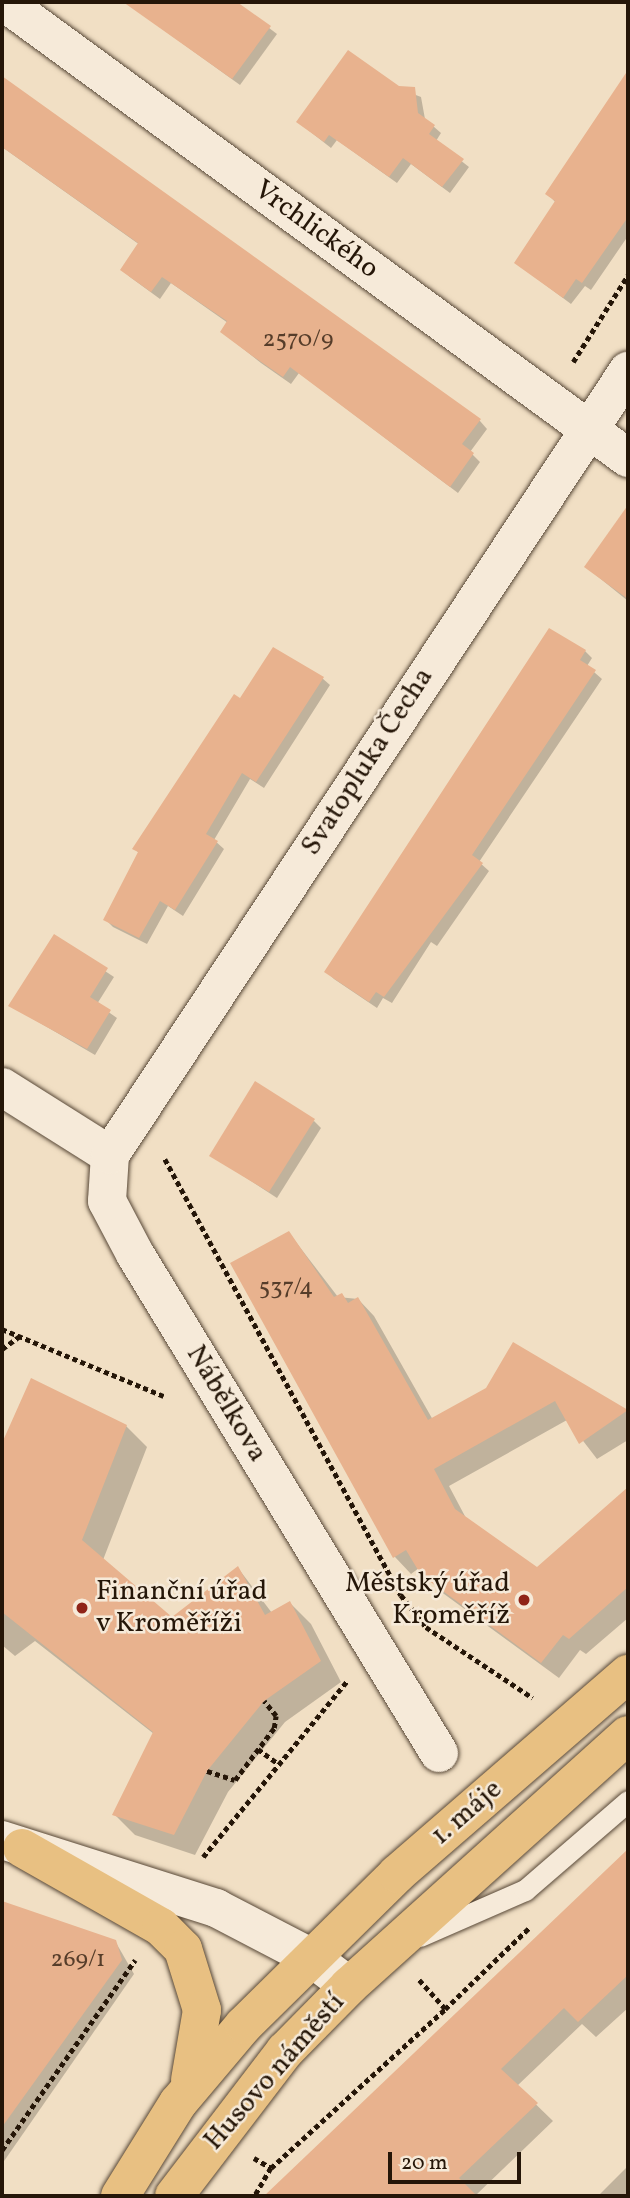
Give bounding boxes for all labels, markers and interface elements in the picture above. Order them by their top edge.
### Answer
street label: Vrchlického [247,174,385,286]
house number: 2570/9 [263,327,333,355]
street label: Svatopluka Čecha [295,662,441,862]
house number: 537/4 [259,1275,313,1303]
street label: Nábělkova [178,1340,274,1468]
place label: Městský úřad Kroměříž [344,1567,510,1633]
place label: Finanční úřad v Kroměříži [96,1575,267,1641]
marker: Městský úřad Kroměříž [516,1592,532,1608]
marker: Finanční úřad v Kroměříži [74,1600,90,1616]
street label: 1. máje [425,1773,509,1853]
house number: 269/1 [51,1947,105,1975]
street label: Husovo náměstí [198,1986,352,2158]
scale bar [392,2138,525,2182]
text: 20 m [401,2149,447,2178]

